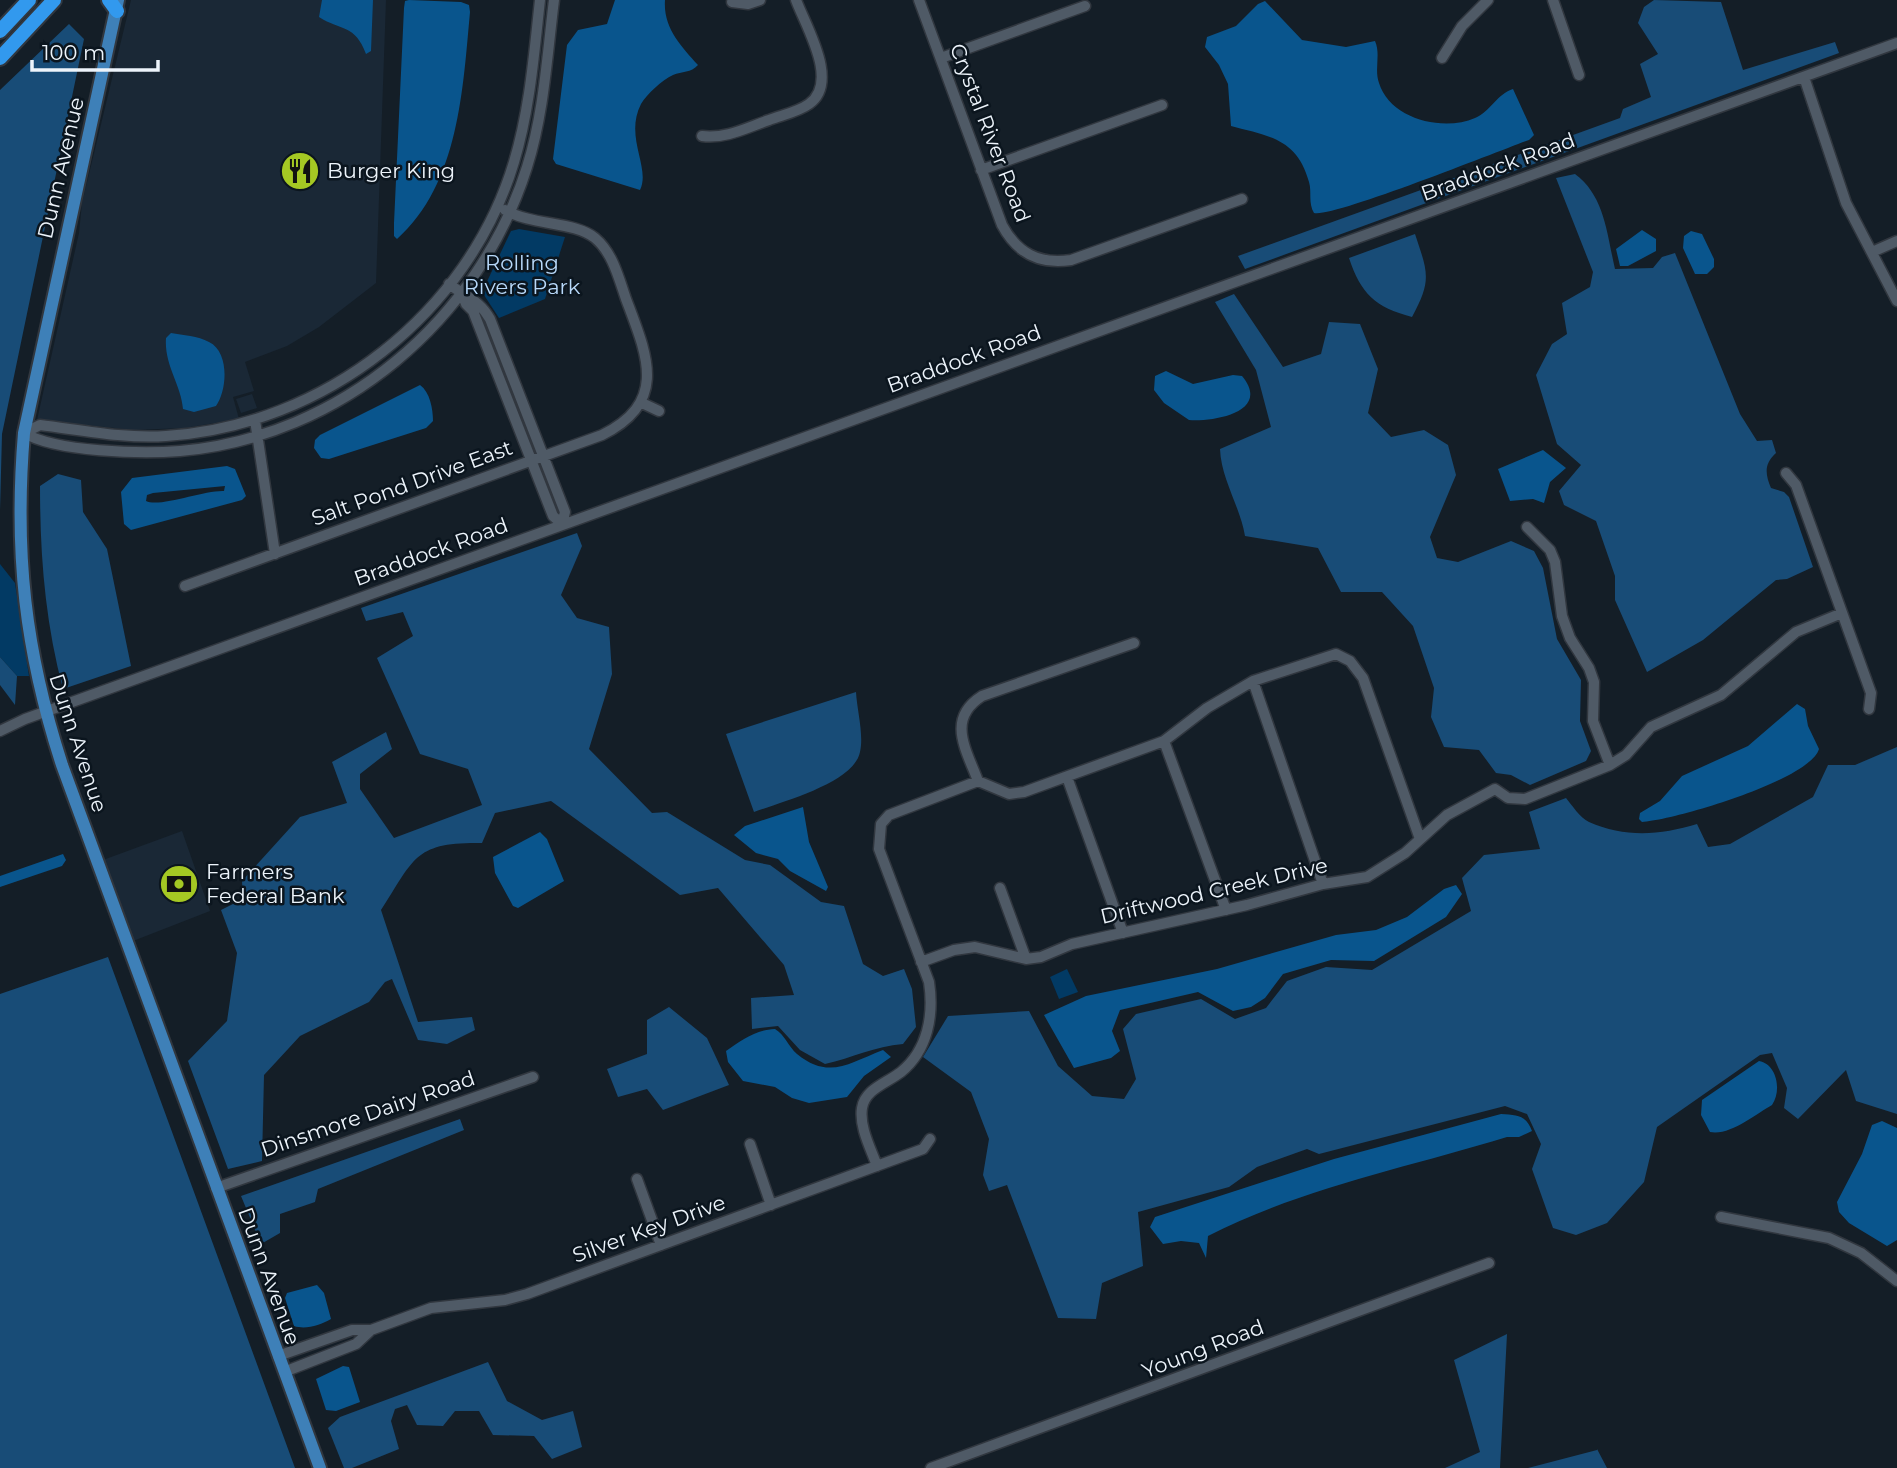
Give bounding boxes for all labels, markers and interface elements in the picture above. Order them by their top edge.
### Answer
scale bar [32,28,158,72]
text: 100 m [42,40,105,65]
street label: Crystal River Road [945,40,1036,226]
street label: Dunn Avenue [32,95,89,241]
street label: Braddock Road [1417,127,1578,206]
restaurant icon: Burger King [279,150,321,192]
place label: Burger King [327,158,455,183]
park label: Rolling Rivers Park [464,250,581,299]
street label: Braddock Road [883,319,1044,398]
street label: Salt Pond Drive East [308,434,516,531]
street label: Braddock Road [350,512,511,591]
street label: Dunn Avenue [44,670,113,815]
street label: Driftwood Creek Drive [1098,852,1330,929]
place label: Farmers Federal Bank [206,859,345,908]
bank icon: Farmers Federal Bank [158,863,200,905]
street label: Dinsmore Dairy Road [258,1065,478,1162]
street label: Silver Key Drive [569,1189,729,1268]
street label: Dunn Avenue [233,1204,306,1348]
street label: Young Road [1138,1314,1267,1383]

